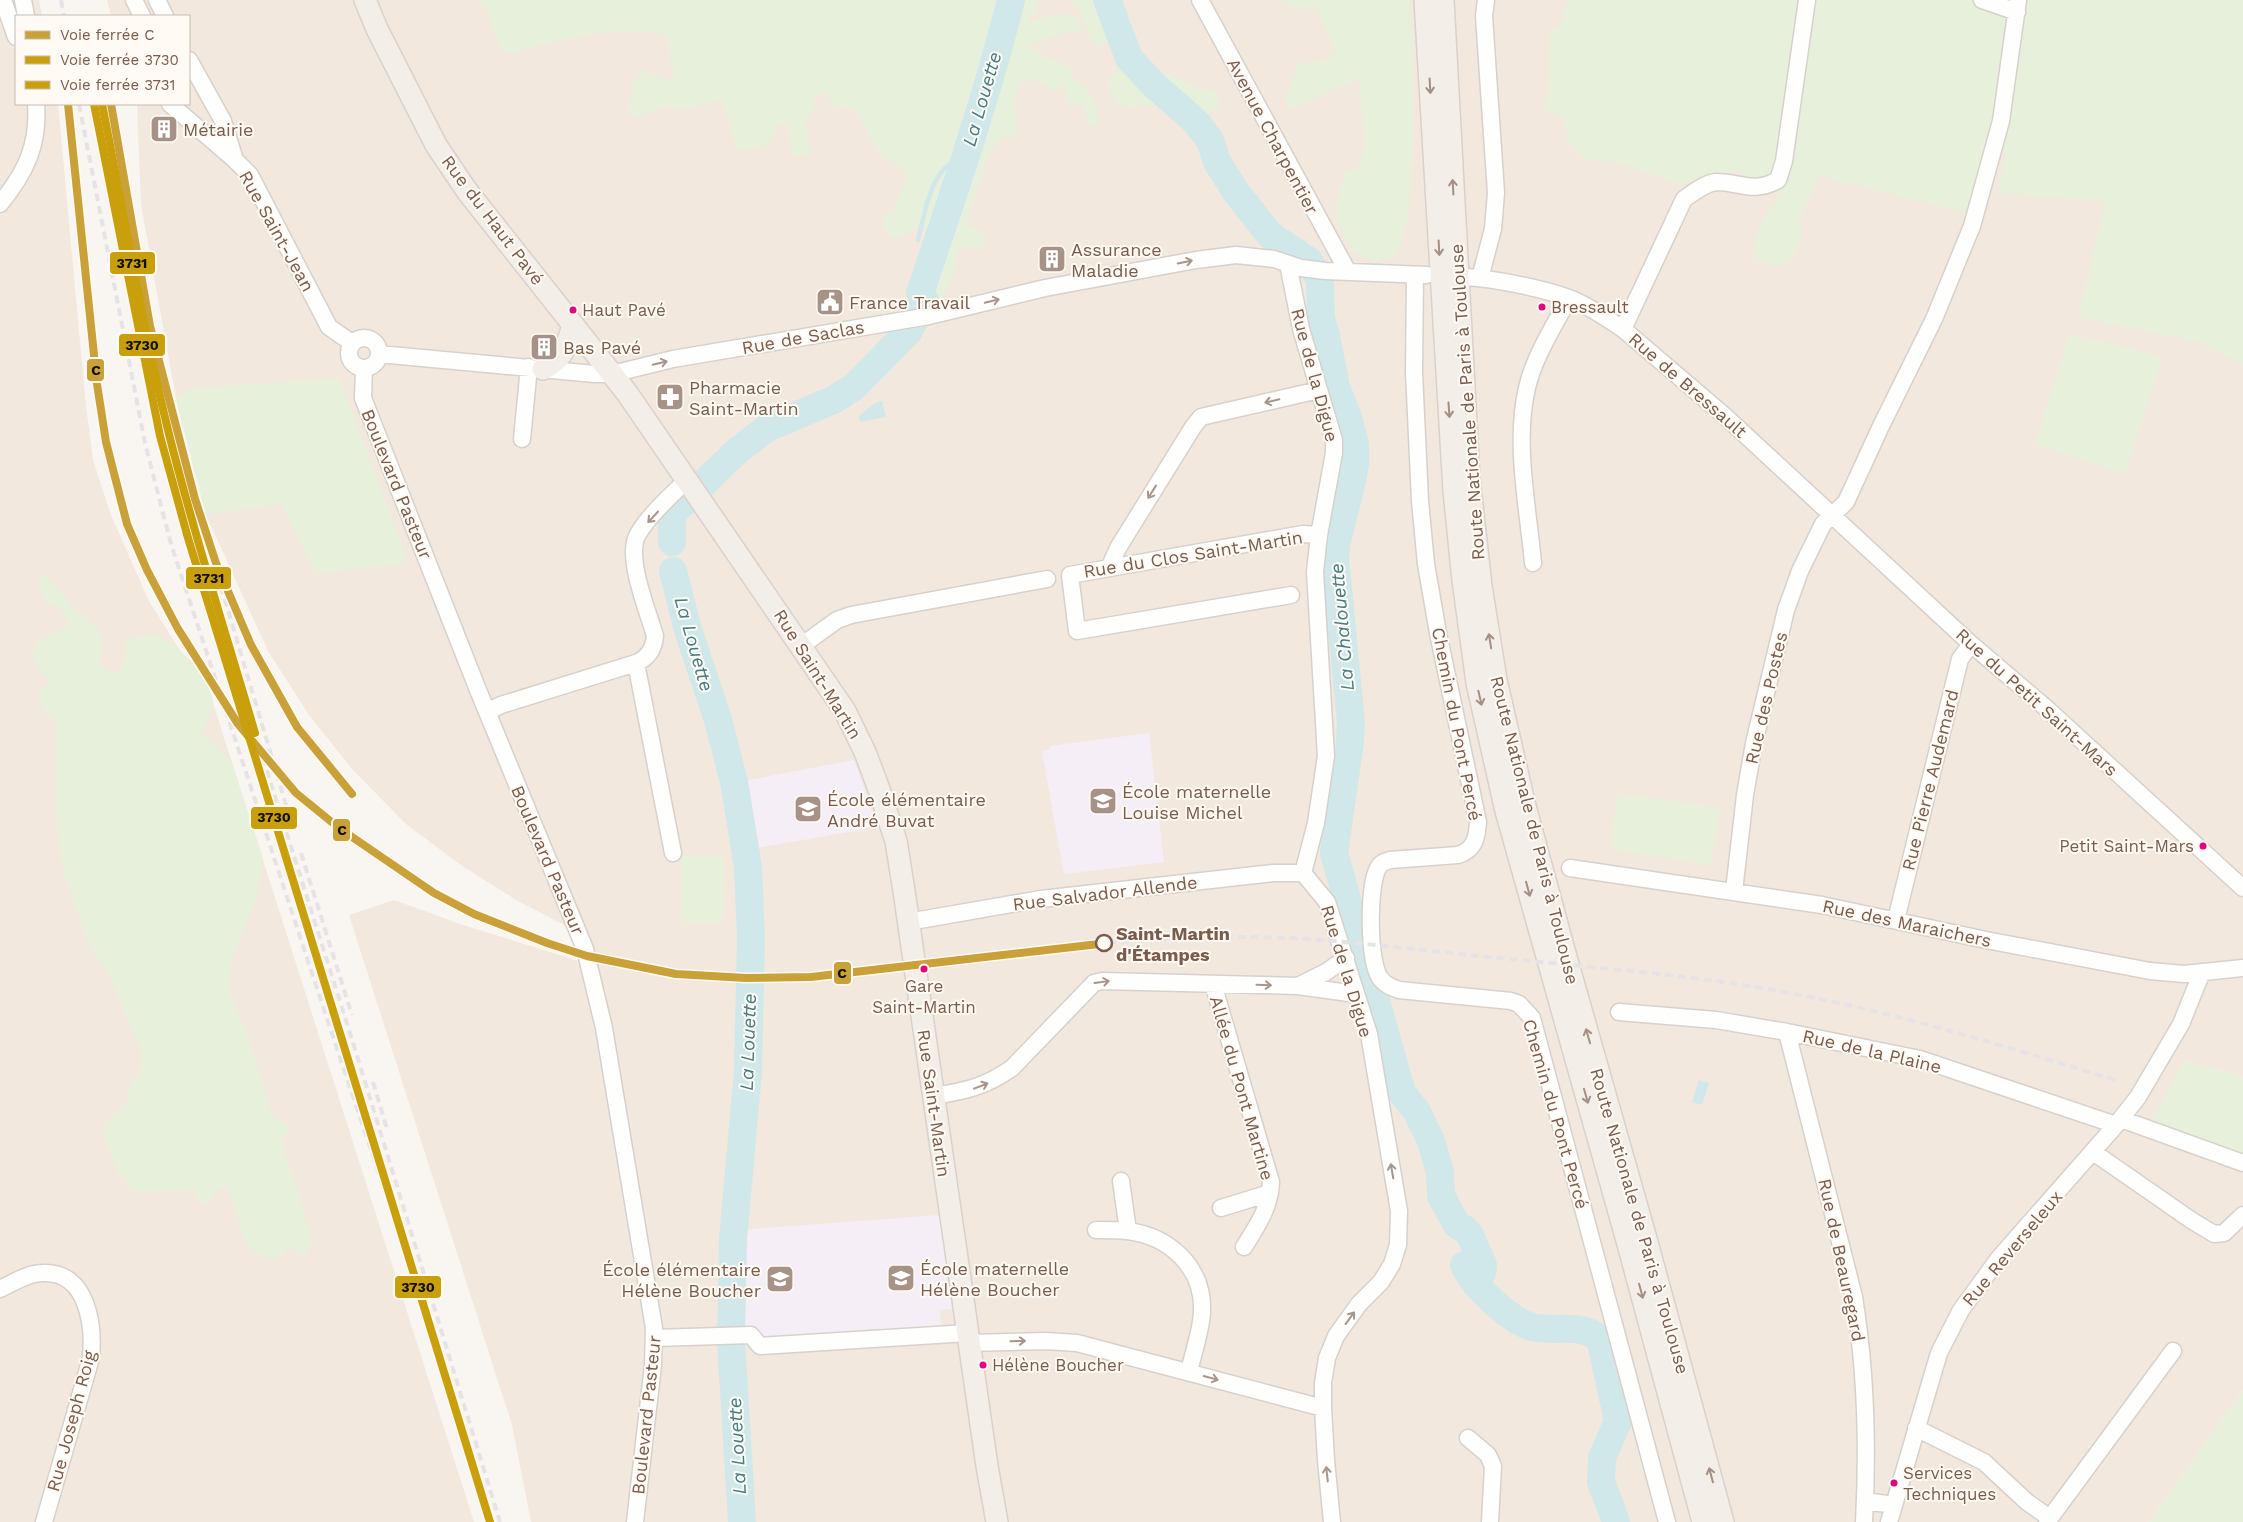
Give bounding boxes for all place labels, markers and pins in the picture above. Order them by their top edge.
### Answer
building icon: Métairie [149,114,179,144]
place label: Métairie [183,119,253,140]
place label: Assurance Maladie [1071,239,1162,281]
building icon: Assurance Maladie [1037,244,1067,274]
public building icon: France Travail [815,287,845,317]
place label: France Travail [849,292,970,313]
place label: Bressault [1551,297,1629,317]
place label: Haut Pavé [582,300,666,320]
marker: Bressault [1537,302,1547,312]
marker: Haut Pavé [568,305,578,315]
building icon: Bas Pavé [529,332,559,362]
place label: Bas Pavé [563,337,641,358]
place label: Pharmacie Saint-Martin [689,377,799,419]
pharmacy icon: Pharmacie Saint-Martin [655,382,685,412]
place label: École maternelle Louise Michel [1122,781,1271,823]
school or university icon: École maternelle Louise Michel [1088,786,1118,816]
place label: École élémentaire André Buvat [827,789,986,831]
school or university icon: École élémentaire André Buvat [793,794,823,824]
place label: Petit Saint-Mars [2059,836,2194,856]
marker: Petit Saint-Mars [2198,841,2208,851]
place label: Saint-Martin d'Étampes [1116,923,1230,965]
marker: Saint-Martin d'Étampes [1095,934,1113,952]
marker: Gare Saint-Martin [919,964,929,974]
place label: Gare Saint-Martin [872,976,976,1017]
place label: École maternelle Hélène Boucher [920,1258,1069,1300]
place label: École élémentaire Hélène Boucher [602,1259,761,1301]
school or university icon: École maternelle Hélène Boucher [886,1263,916,1293]
school or university icon: École élémentaire Hélène Boucher [765,1264,795,1294]
place label: Hélène Boucher [992,1355,1124,1375]
marker: Hélène Boucher [978,1360,988,1370]
place label: Services Techniques [1903,1463,1996,1504]
marker: Services Techniques [1889,1478,1899,1488]

